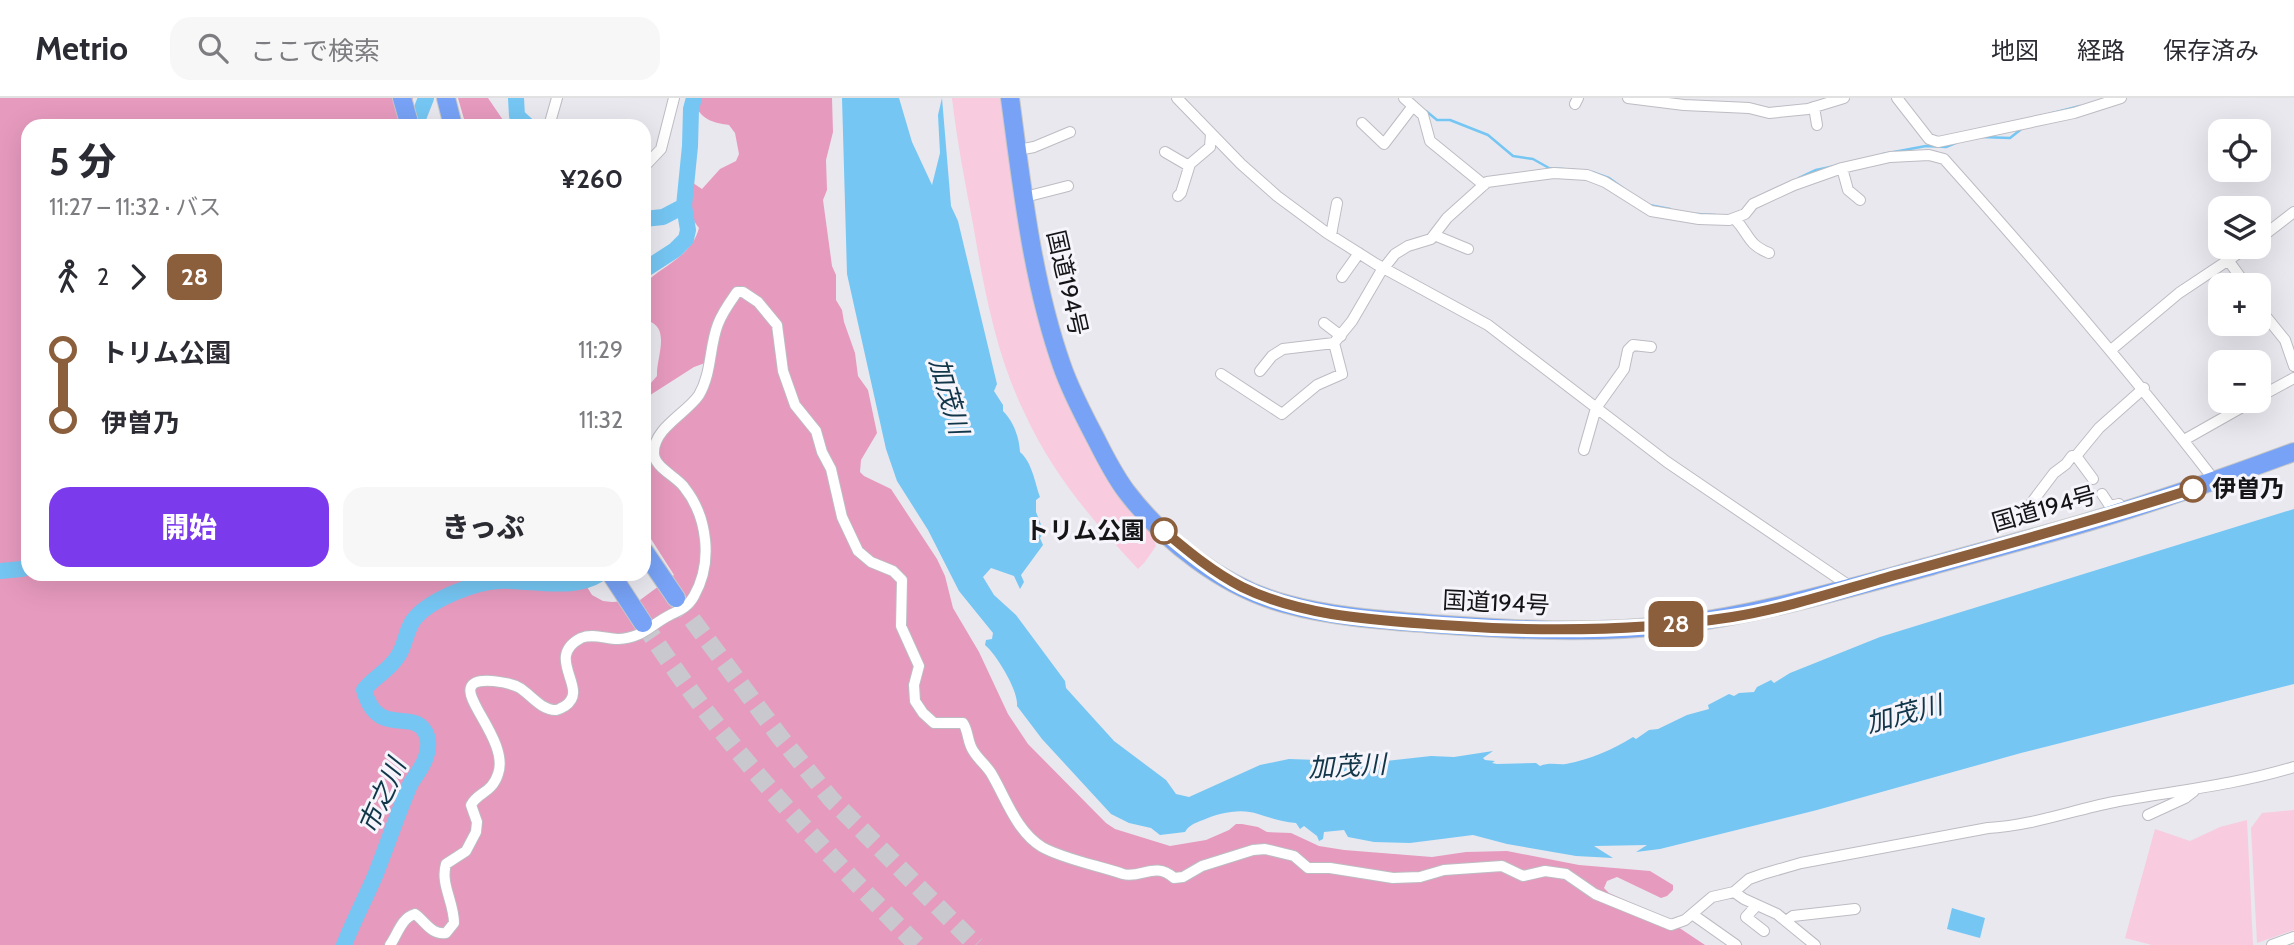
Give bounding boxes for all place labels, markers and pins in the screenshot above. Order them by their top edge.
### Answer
place label: 伊曽乃 [2212,474,2284,503]
marker: 伊曽乃 [2180,476,2206,502]
place label: トリム公園 [1025,516,1145,545]
marker: トリム公園 [1151,518,1177,544]

